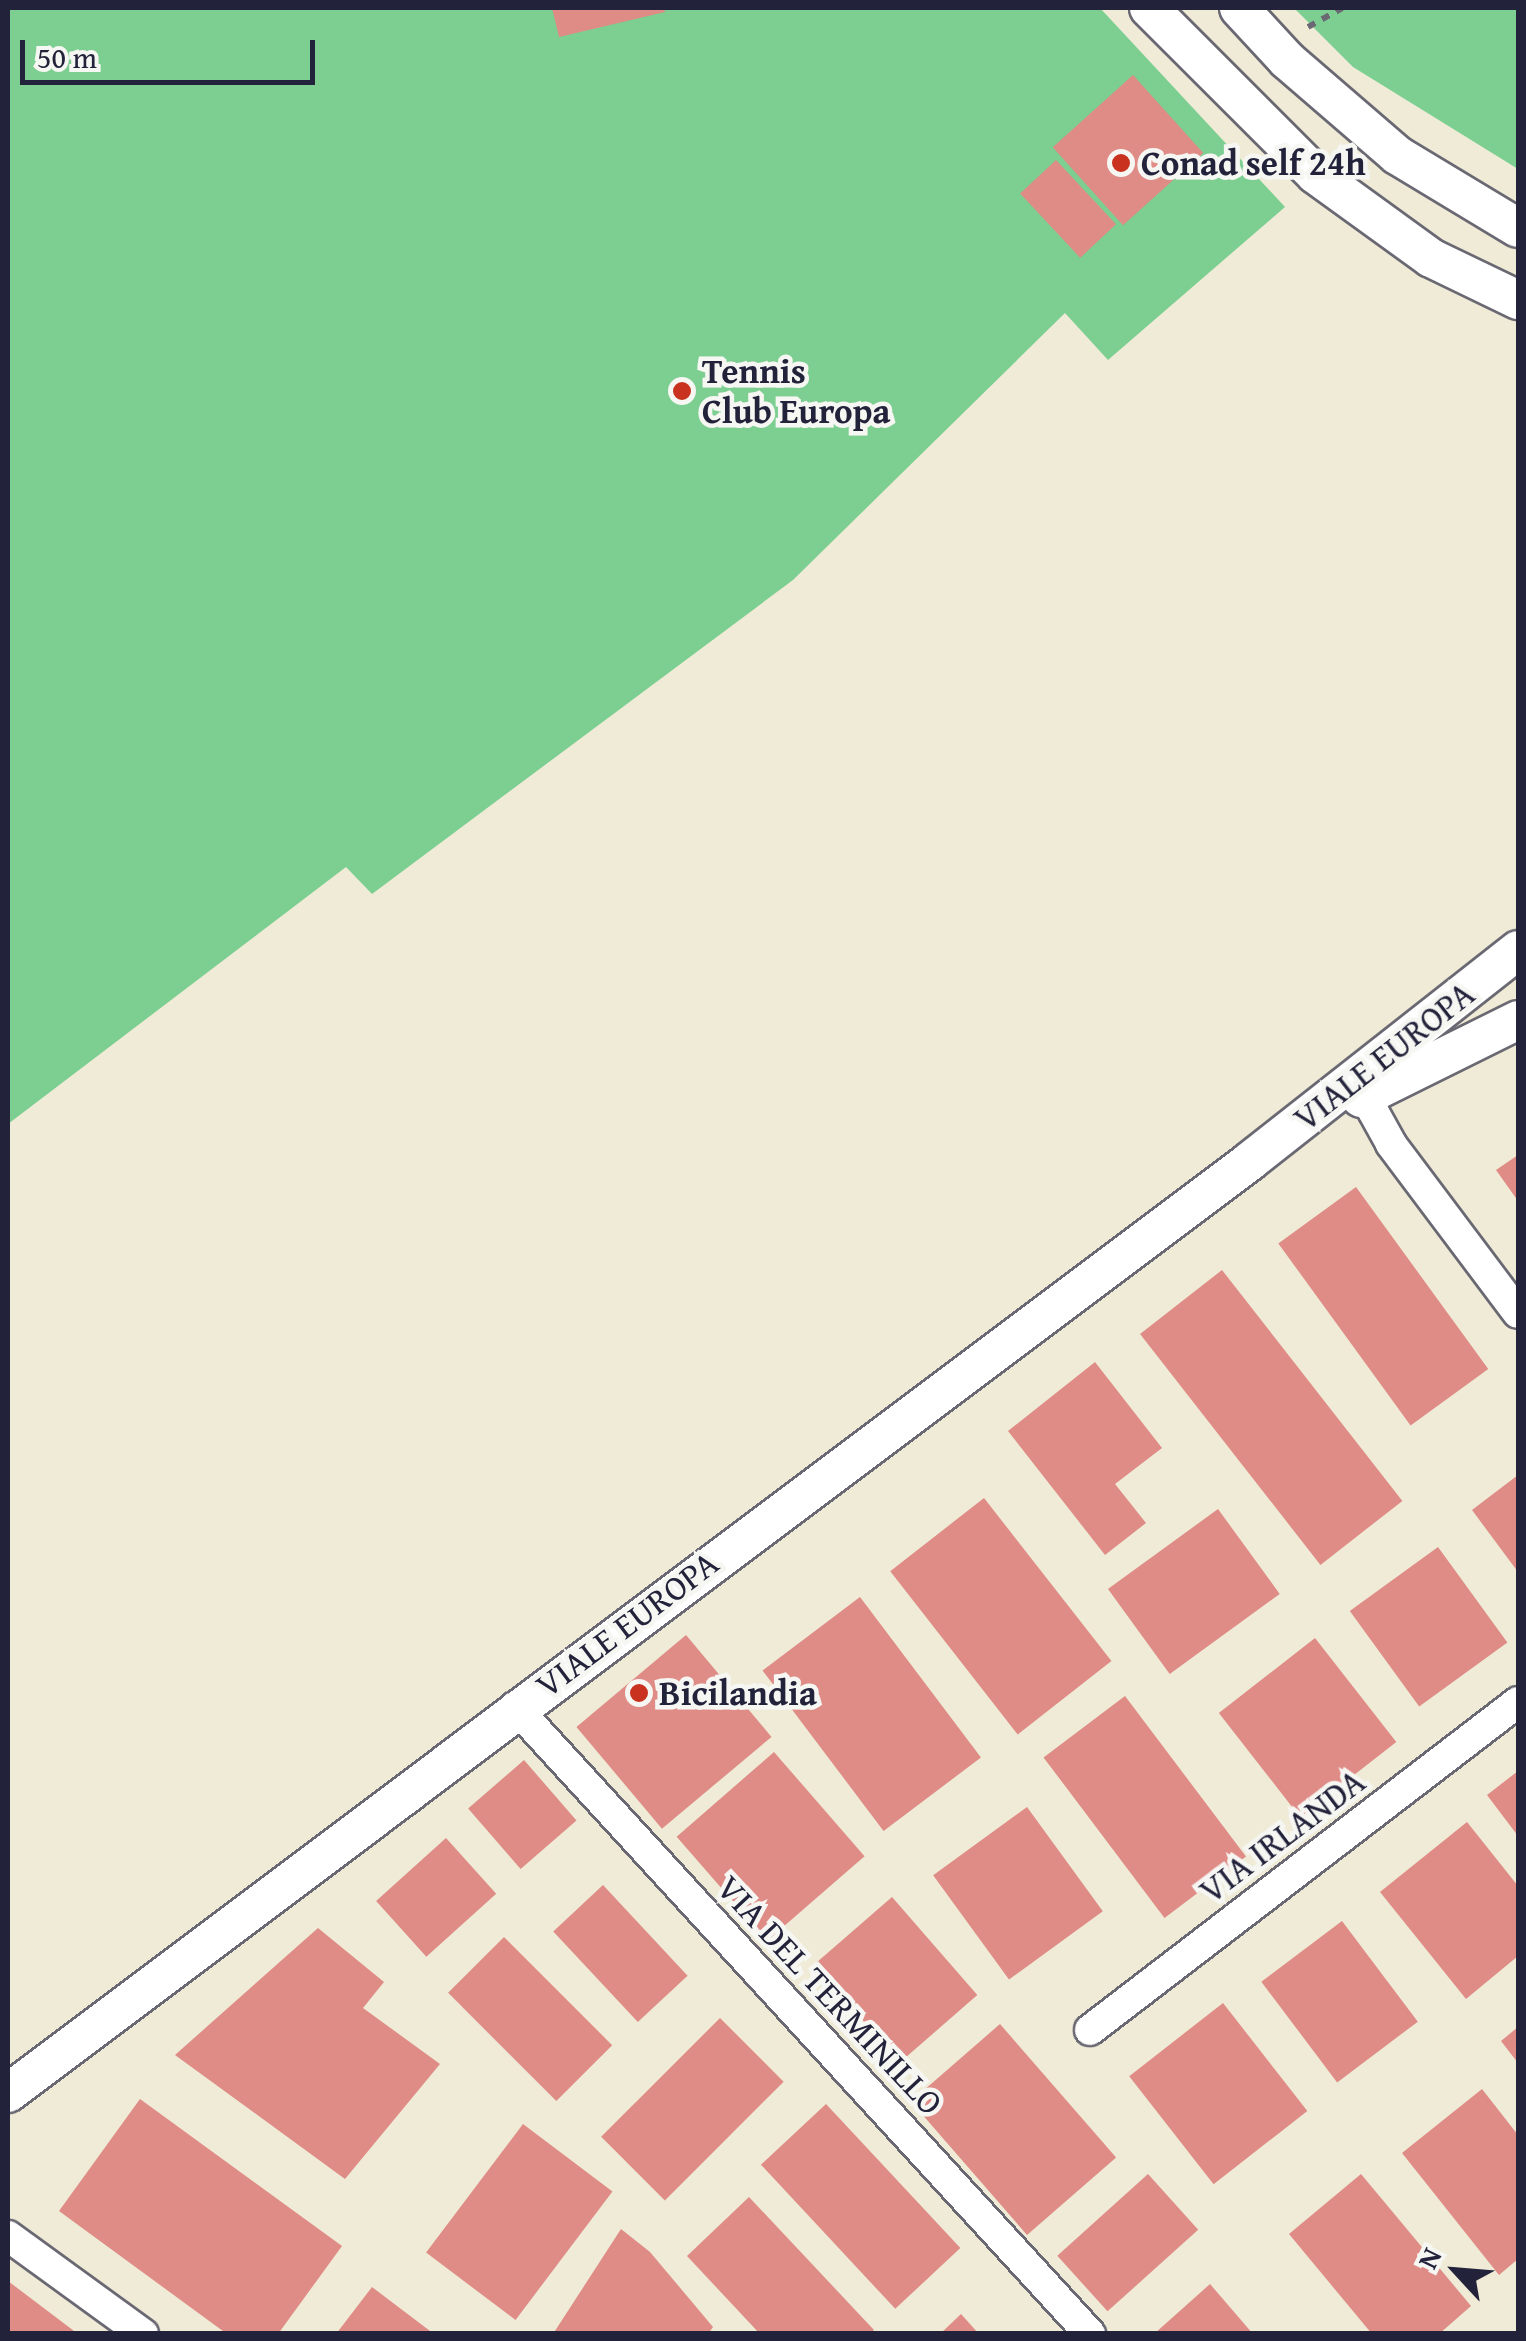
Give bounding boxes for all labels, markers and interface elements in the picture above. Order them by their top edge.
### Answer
scale bar [25,20,320,82]
text: 50 m [37,35,97,79]
place label: Conad self 24h [1141,142,1366,184]
marker: Conad self 24h [1110,152,1132,174]
place label: Tennis Club Europa [702,350,890,432]
marker: Tennis Club Europa [671,380,693,402]
street label: VIALE EUROPA [1285,972,1483,1140]
street label: VIALE EUROPA [528,1542,726,1706]
place label: Bicilandia [659,1672,817,1714]
marker: Bicilandia [628,1682,650,1704]
street label: VIA IRLANDA [1191,1760,1373,1912]
street label: VIA DEL TERMINILLO [708,1866,952,2124]
north arrow [1406,2221,1506,2321]
text: N [1406,2240,1451,2275]

